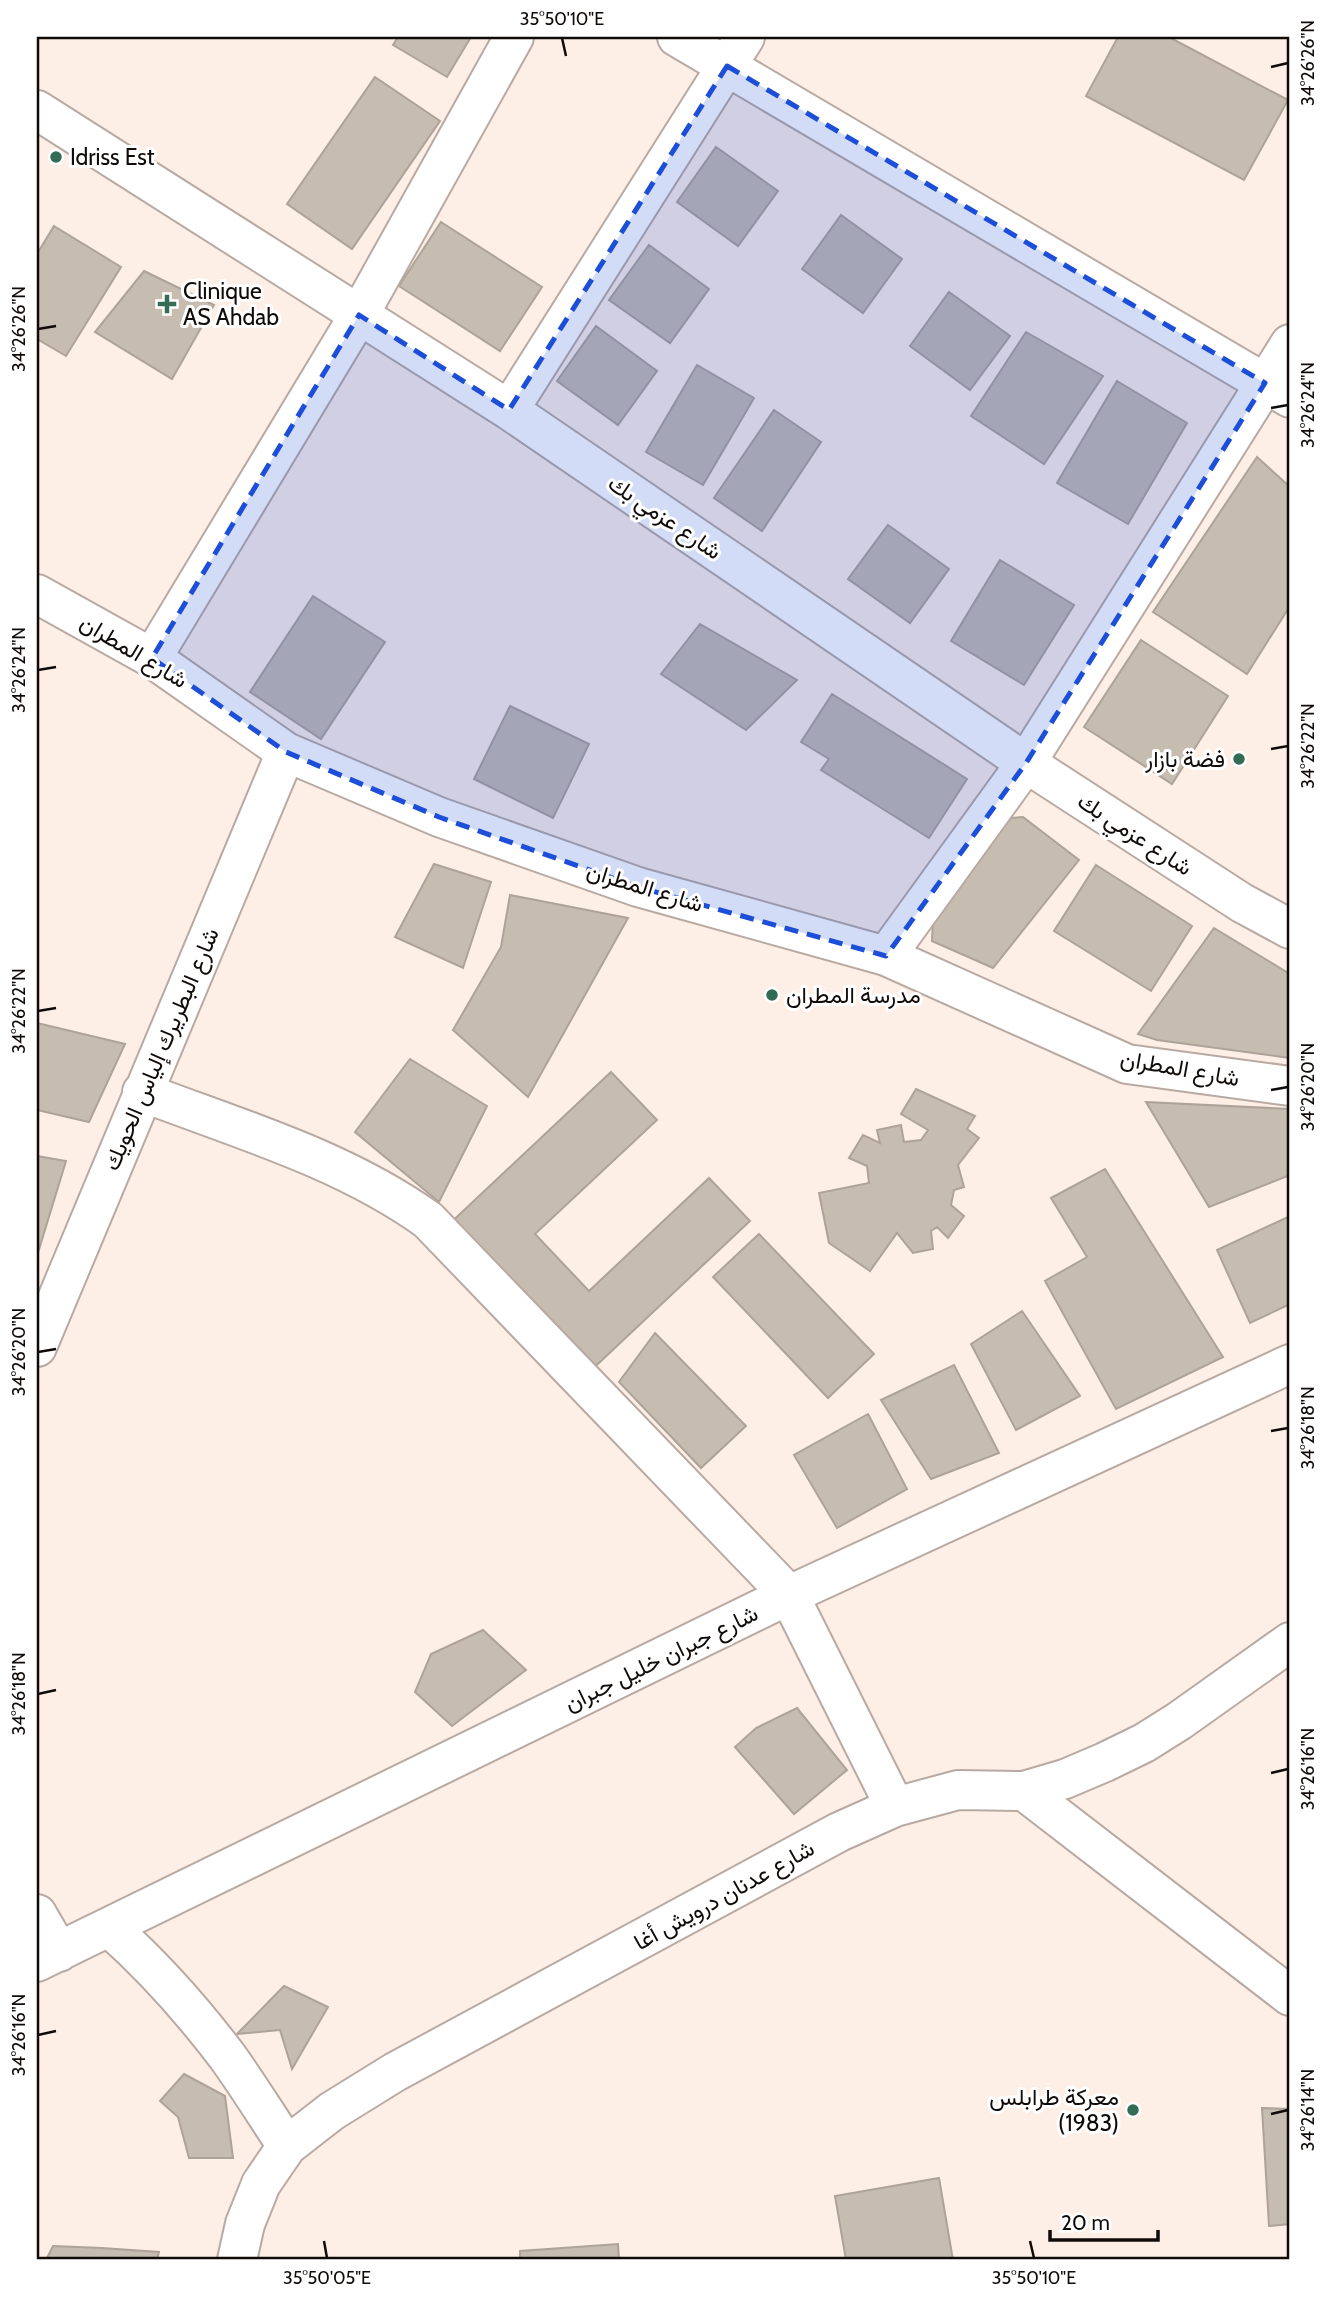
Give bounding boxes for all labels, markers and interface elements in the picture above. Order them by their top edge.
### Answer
text: 35°50'10"E [520,8,604,30]
text: 34°26'26"N [1297,20,1319,106]
place label: Idriss Est [70,143,155,171]
marker: Idriss Est [48,149,64,165]
place label: Clinique AS Ahdab [183,277,279,331]
text: 34°26'26"N [8,286,30,372]
marker: Clinique AS Ahdab [157,294,177,314]
text: 34°26'24"N [1297,362,1319,448]
street label: شارع عزمي بك [600,469,727,569]
street label: شارع المطران [74,608,193,696]
text: 34°26'24"N [8,627,30,713]
text: 34°26'22"N [1297,703,1319,789]
place label: فضة بازار [1144,745,1225,774]
marker: فضة بازار [1231,751,1247,767]
street label: شارع عزمي بك [1070,787,1198,886]
street label: شارع المطران [583,856,707,920]
street label: شارع البطريرك إلياس الحويك [97,923,227,1175]
text: 34°26'22"N [8,968,30,1054]
place label: مدرسة المطران [786,981,921,1010]
marker: مدرسة المطران [764,987,780,1003]
text: 34°26'20"N [1297,1043,1319,1131]
street label: شارع المطران [1118,1044,1242,1094]
text: 34°26'20"N [8,1308,30,1396]
text: 34°26'18"N [1297,1386,1319,1470]
street label: شارع جبران خليل جبران [559,1599,763,1719]
text: 34°26'18"N [8,1652,30,1736]
text: 34°26'16"N [1297,1728,1319,1810]
street label: شارع عدنان درويش أغا [629,1834,820,1958]
text: 34°26'16"N [8,1994,30,2076]
text: 34°26'14"N [1297,2069,1319,2151]
place label: معركة طرابلس (1983) [989,2083,1119,2137]
marker: معركة طرابلس (1983) [1125,2102,1141,2118]
scale bar [1050,2199,1159,2243]
text: 20 m [1061,2210,1110,2235]
text: 35°50'05"E [283,2267,371,2289]
text: 35°50'10"E [992,2267,1076,2289]

